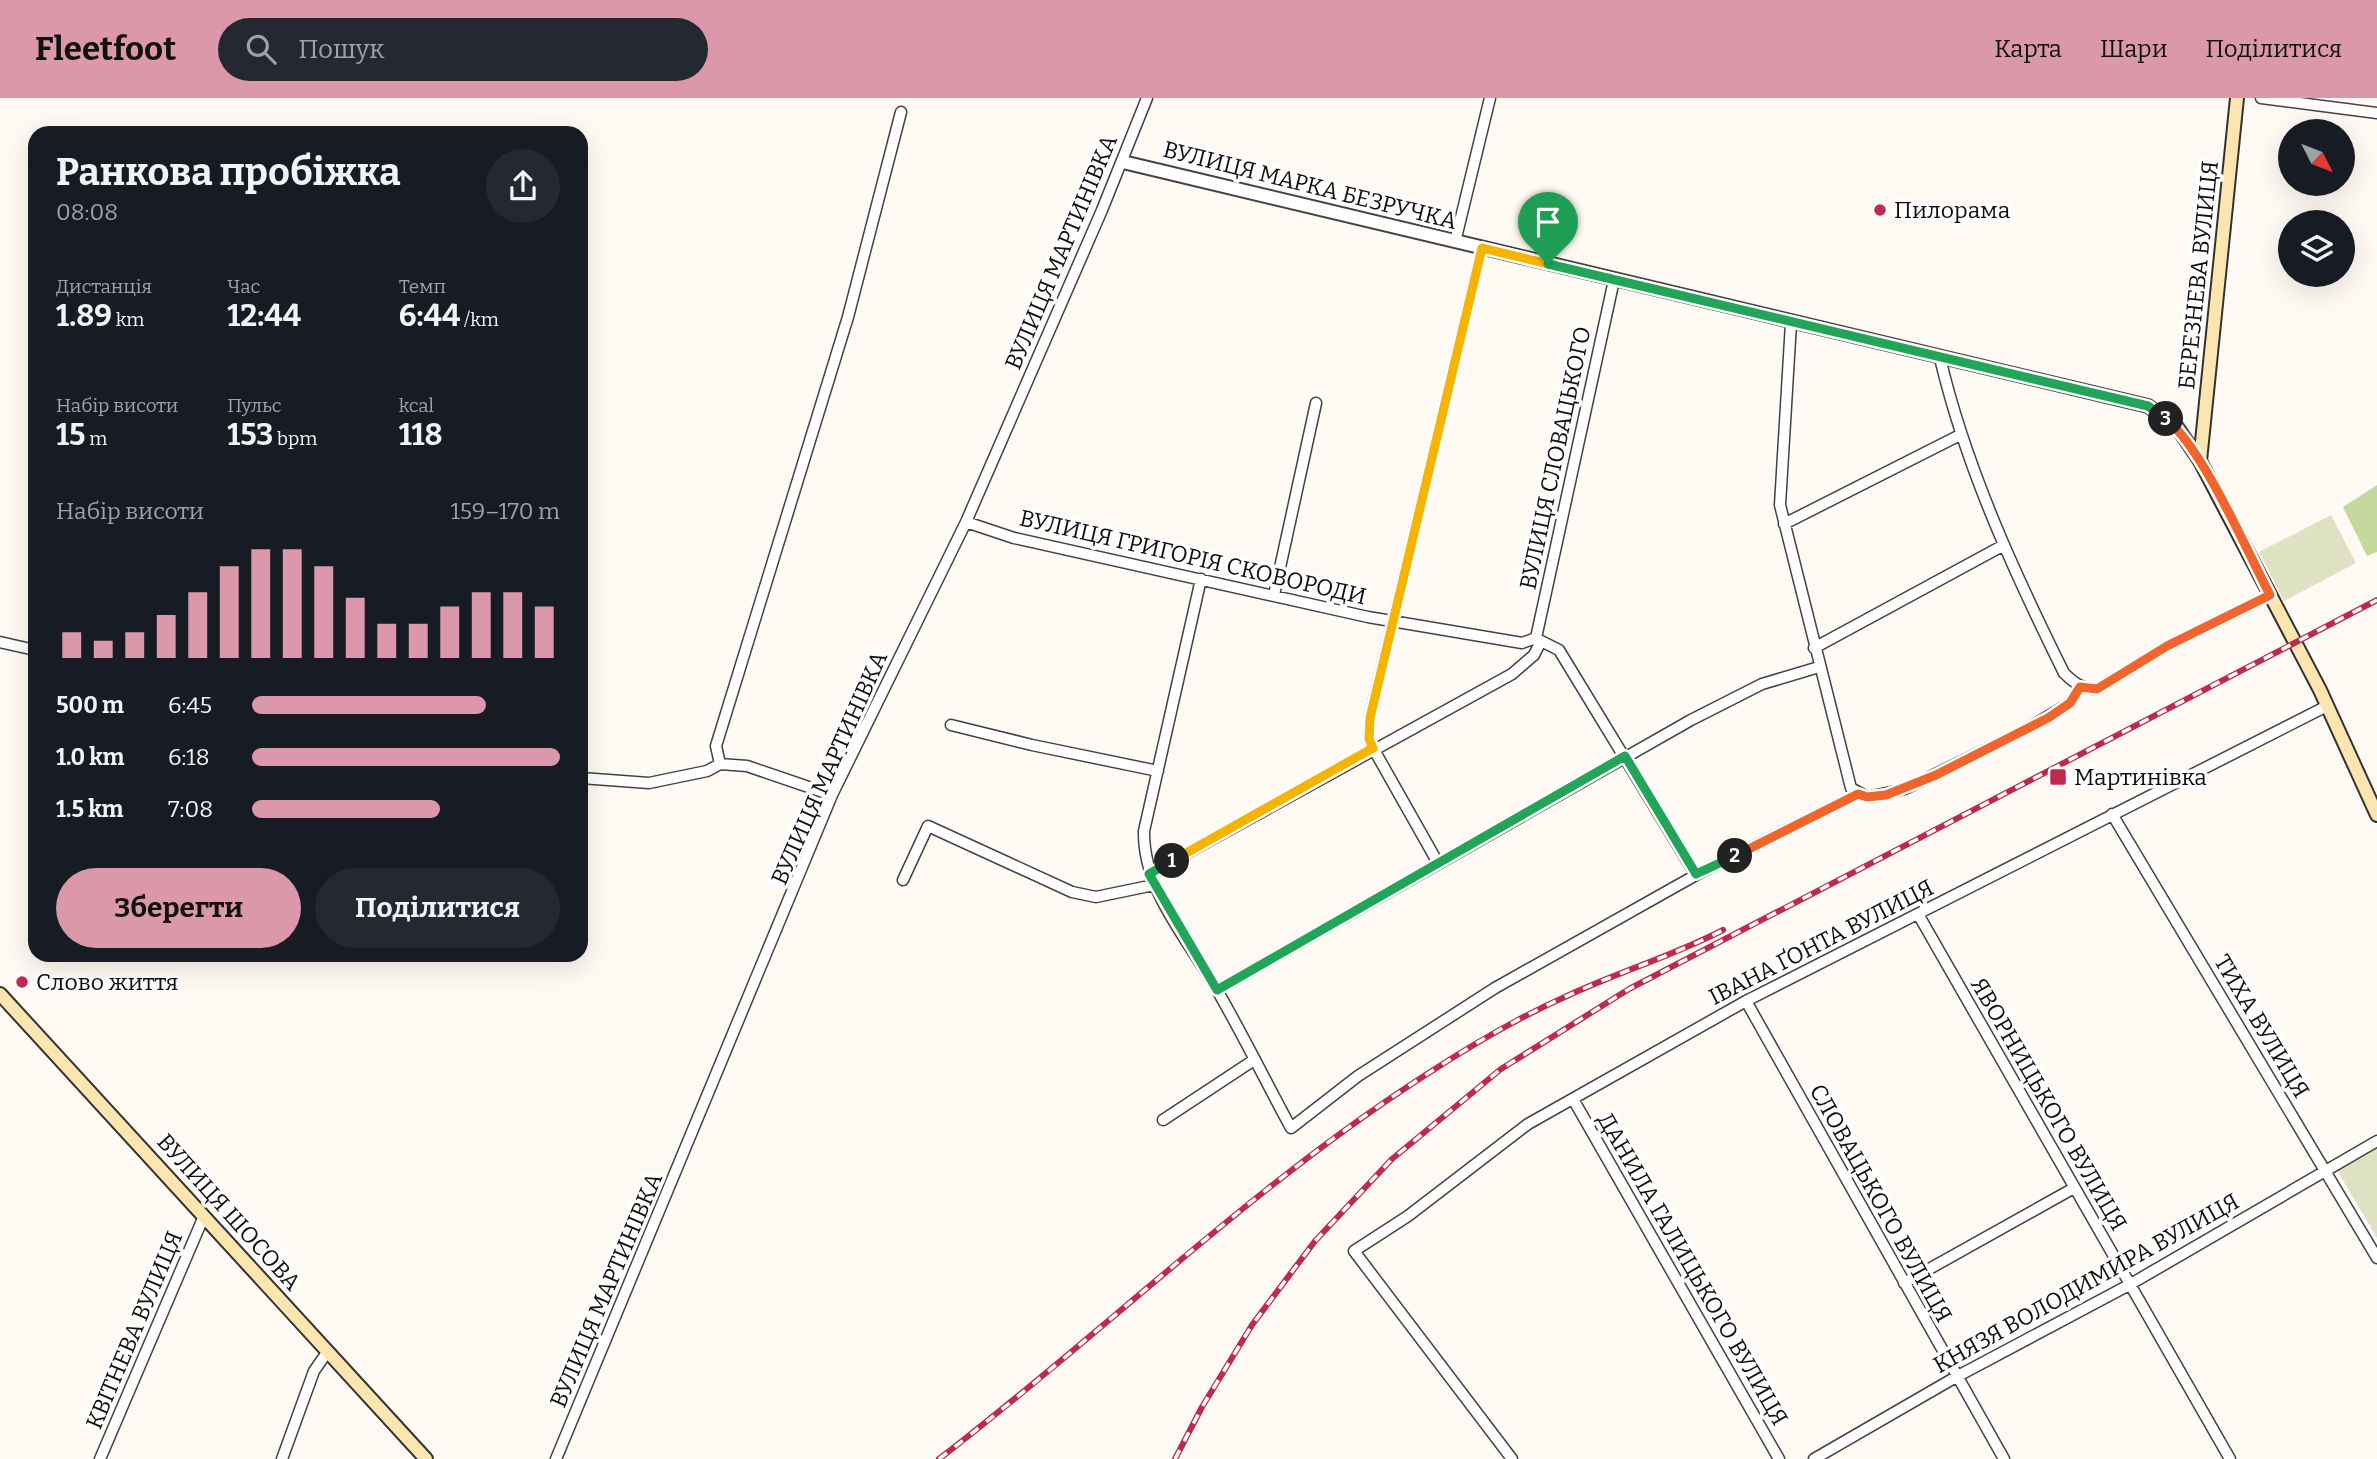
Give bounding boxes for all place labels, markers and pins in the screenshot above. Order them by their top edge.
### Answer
pin [1518,192,1578,264]
place label: Пилорама [1894,196,2011,224]
marker: Пилорама [1872,202,1888,218]
pin: 3 [2148,402,2184,436]
place label: Мартинівка [2074,763,2207,791]
marker: Мартинівка [2048,767,2068,787]
pin: 2 [1718,838,1752,874]
pin: 1 [1154,844,1190,878]
place label: Слово життя [36,968,178,996]
marker: Слово життя [14,974,30,990]

